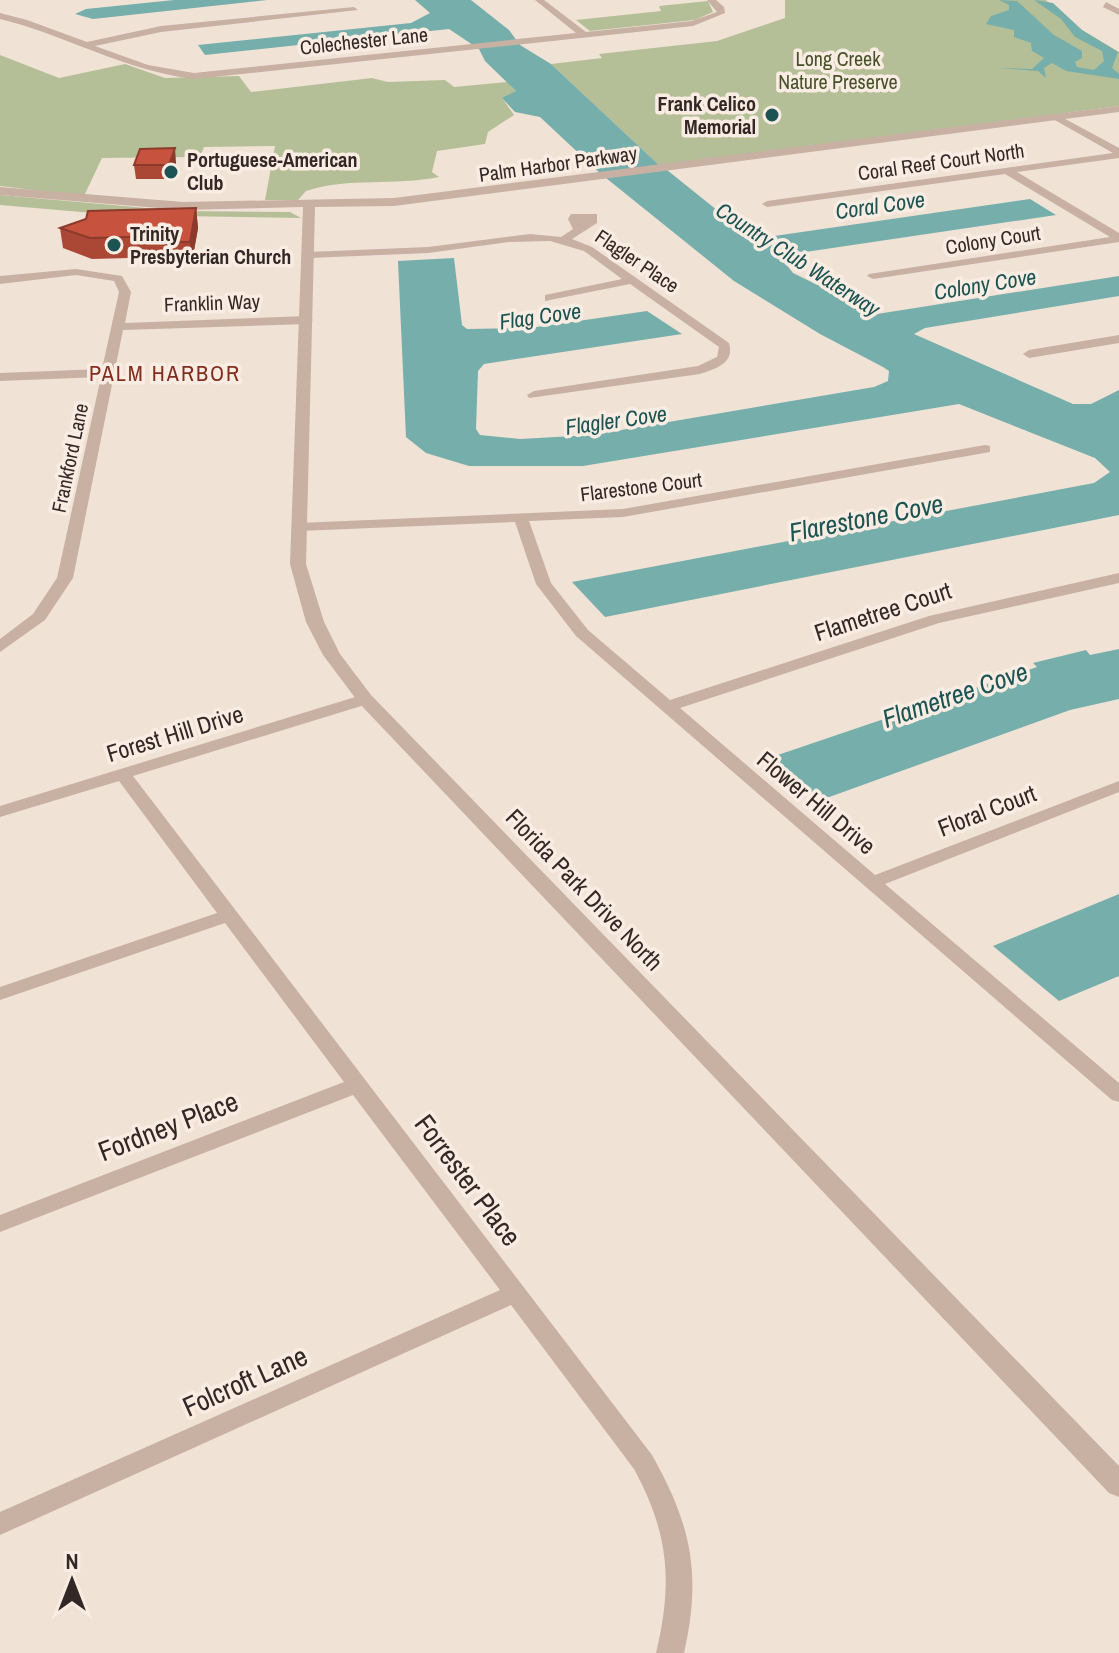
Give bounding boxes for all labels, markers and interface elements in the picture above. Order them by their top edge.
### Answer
street label: Colechester Lane [299,20,429,61]
park label: Long Creek Nature Preserve [778,45,898,95]
place label: Frank Celico Memorial [658,90,756,140]
marker: Frank Celico Memorial [763,106,781,124]
street label: Coral Reef Court North [856,136,1026,187]
street label: Palm Harbor Parkway [477,139,640,188]
place label: Portuguese-American Club [187,146,357,196]
marker: Portuguese-American Club [162,163,180,181]
water label: Coral Cove [833,184,927,226]
water label: Country Club Waterway [710,195,887,324]
street label: Colony Court [944,219,1043,260]
place label: Trinity Presbyterian Church [130,220,291,270]
street label: Flagler Place [590,223,684,299]
marker: Trinity Presbyterian Church [105,236,123,254]
water label: Colony Cove [932,261,1038,307]
street label: Franklin Way [164,287,261,318]
water label: Flag Cove [497,295,583,337]
district label: PALM HARBOR [89,358,241,388]
water label: Flagler Cove [563,398,669,442]
street label: Frankford Lane [45,401,94,515]
street label: Flarestone Court [579,466,704,507]
water label: Flarestone Cove [786,485,946,550]
street label: Flametree Court [810,574,956,648]
water label: Flametree Cove [877,653,1032,736]
street label: Forest Hill Drive [103,697,247,769]
street label: Flower Hill Drive [751,743,883,861]
street label: Floral Court [933,777,1041,843]
street label: Florida Park Drive North [499,801,670,977]
street label: Fordney Place [93,1082,243,1170]
street label: Forrester Place [406,1106,530,1254]
street label: Folcroft Lane [177,1337,313,1425]
north arrow [32,1541,112,1621]
text: N [65,1546,79,1576]

